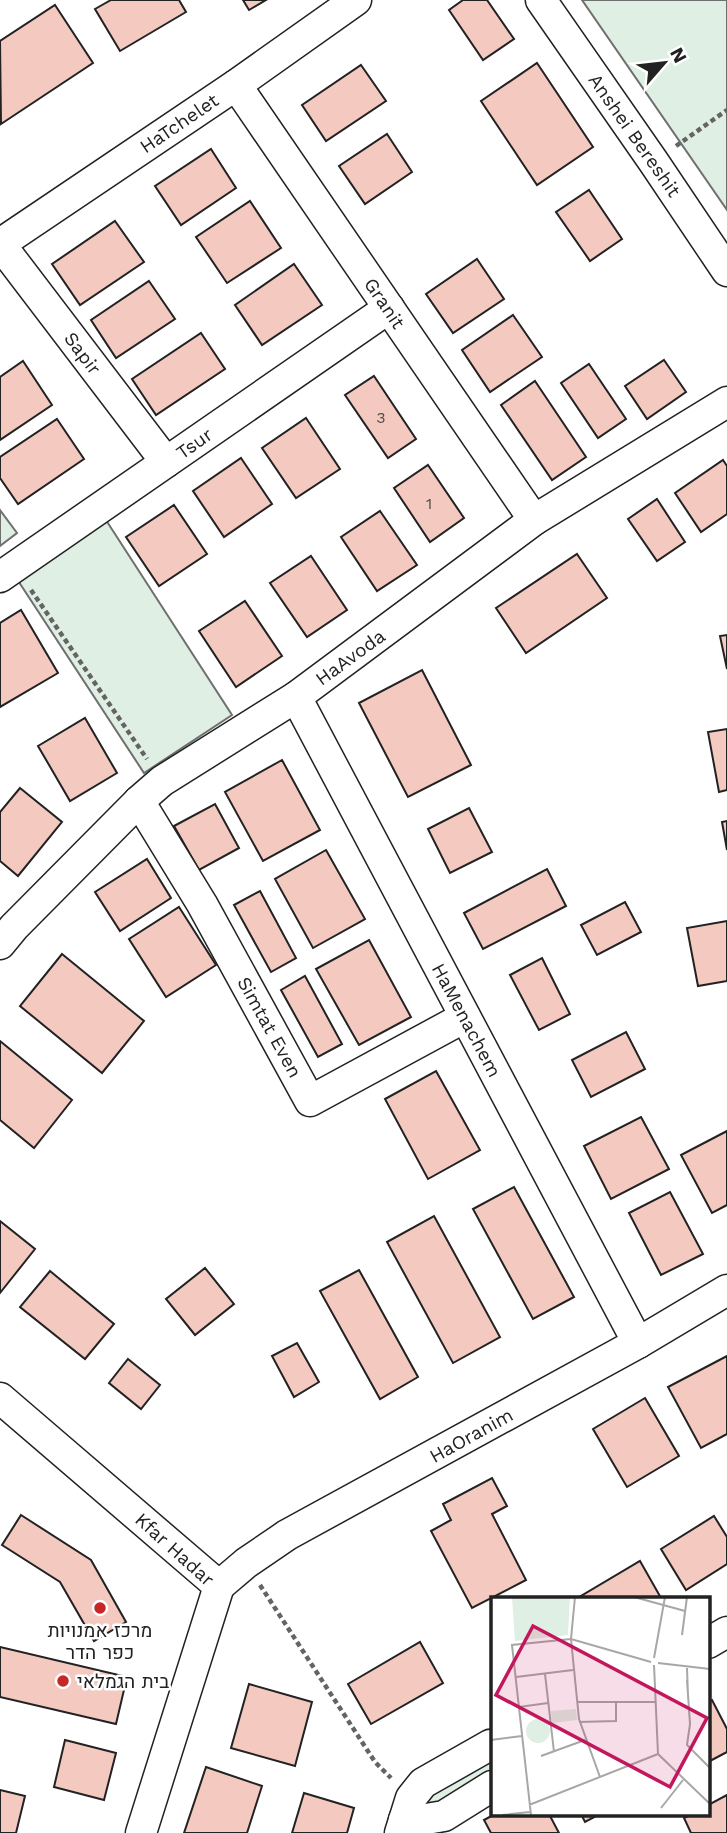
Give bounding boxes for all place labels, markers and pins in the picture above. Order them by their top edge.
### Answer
marker: מרכז אמנויות כפר הדר [92,1600,108,1616]
place label: מרכז אמנויות כפר הדר [48,1619,152,1664]
place label: בית הגמלאי [77,1670,169,1693]
marker: בית הגמלאי [55,1673,71,1689]

